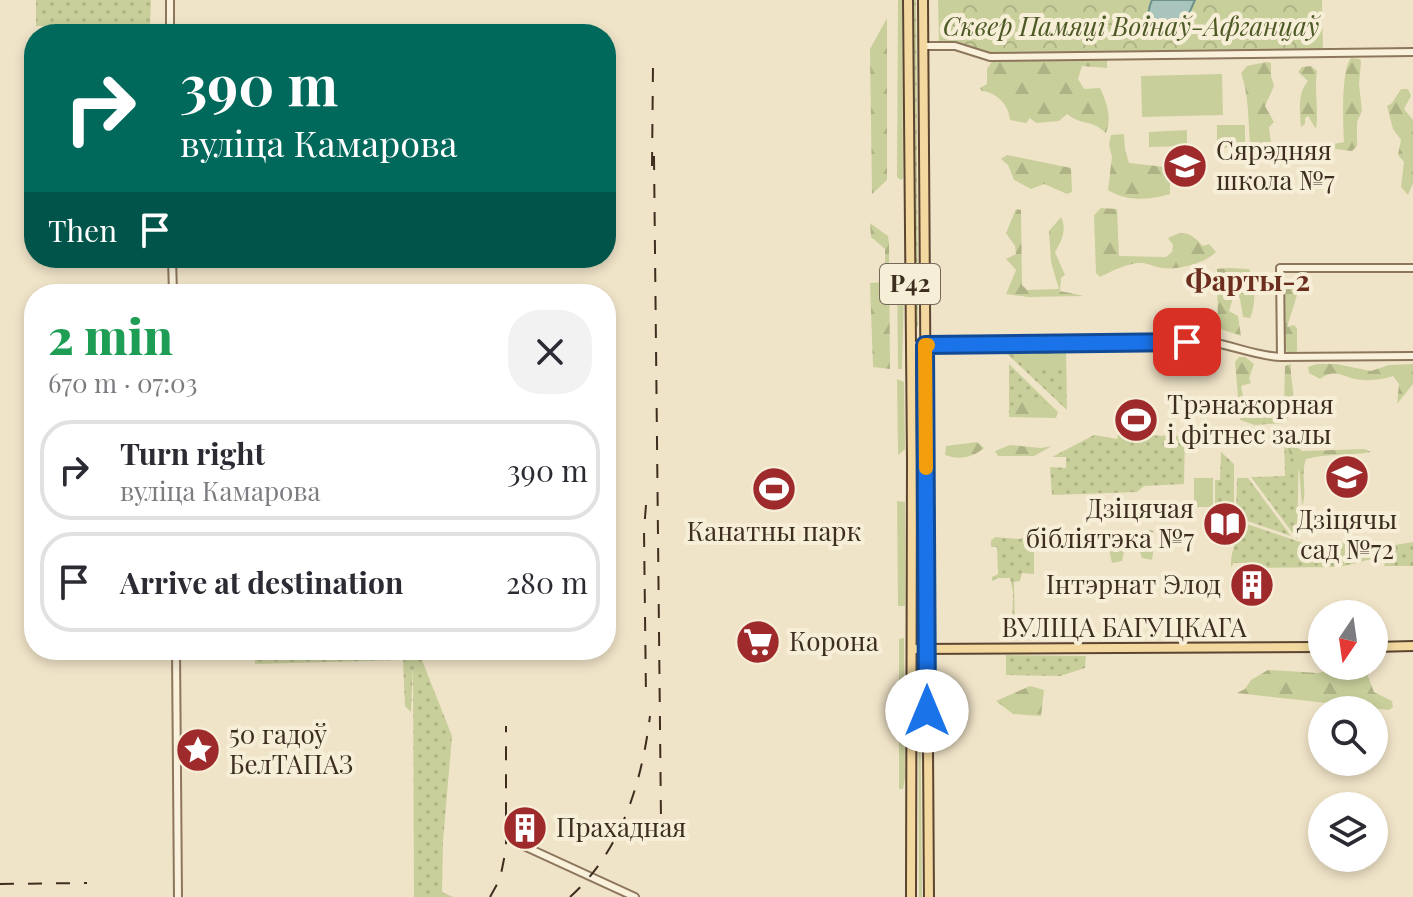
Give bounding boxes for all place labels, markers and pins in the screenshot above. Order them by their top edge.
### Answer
place label: Сярэдняя школа №7 [1216,132,1335,197]
school or university icon: Сярэдняя школа №7 [1161,142,1209,190]
pin [1153,308,1221,376]
place label: Трэнажорная і фітнес залы [1167,386,1334,451]
sports icon: Трэнажорная і фітнес залы [1112,396,1160,444]
school or university icon: Дзіцячы сад №72 [1323,453,1371,501]
sports icon: Канатны парк [750,465,798,513]
place label: Дзіцячая бібліятэка №7 [1025,490,1194,555]
library icon: Дзіцячая бібліятэка №7 [1201,500,1249,548]
place label: Дзіцячы сад №72 [1297,501,1397,566]
place label: Канатны парк [687,513,861,548]
building icon: Інтэрнат Элод [1228,561,1276,609]
place label: Інтэрнат Элод [1046,566,1221,601]
supermarket icon: Корона [734,618,782,666]
place label: Корона [789,623,879,658]
place label: 50 гадоў БелТАПАЗ [229,716,353,781]
place icon: 50 гадоў БелТАПАЗ [174,726,222,774]
building icon: Прахадная [501,804,549,852]
place label: Прахадная [556,809,686,844]

